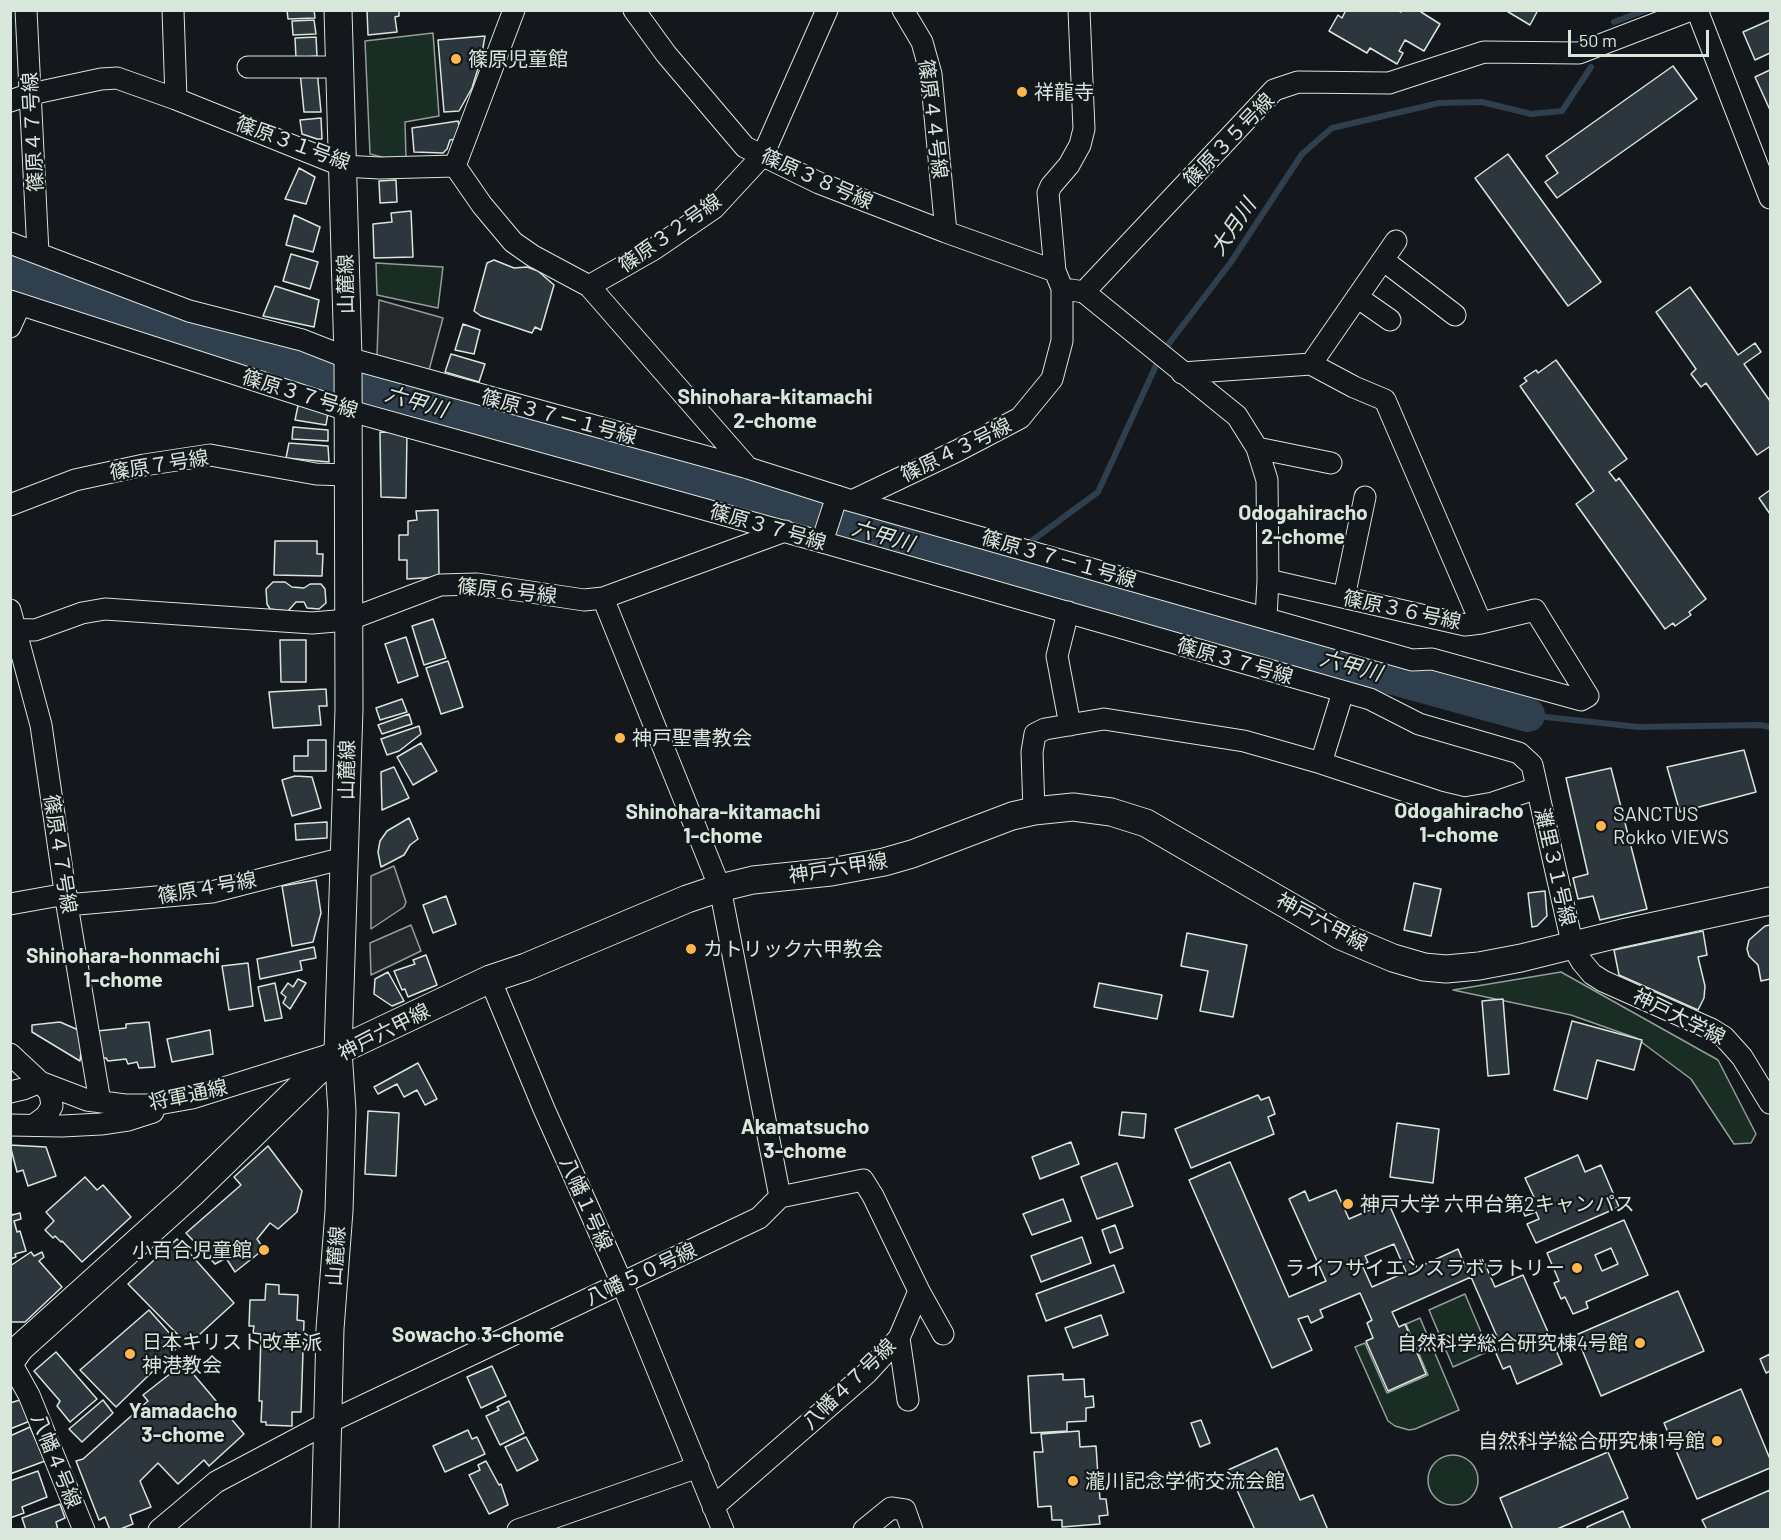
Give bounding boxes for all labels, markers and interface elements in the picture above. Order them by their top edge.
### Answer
scale bar [1571,18,1712,56]
text: 50 m [1579,29,1617,51]
place label: 篠原児童館 [468,47,568,71]
marker: 篠原児童館 [449,52,463,66]
street label: 篠原４４号線 [914,58,952,180]
street label: 篠原４７号線 [18,71,48,193]
place label: 祥龍寺 [1034,80,1094,104]
marker: 祥龍寺 [1015,85,1029,99]
street label: 篠原３５号線 [1179,89,1279,191]
street label: 篠原３１号線 [233,111,353,175]
street label: 篠原３８号線 [757,144,877,214]
street label: 篠原３２号線 [614,189,726,277]
water label: 大月川 [1205,194,1261,260]
street label: 山麓線 [333,254,359,314]
street label: 篠原３７号線 [239,365,361,423]
water label: 六甲川 [382,381,450,423]
district label: Shinohara-kitamachi 2-chome [678,384,872,434]
street label: 篠原３７－１号線 [479,385,639,449]
street label: 篠原４３号線 [897,413,1015,487]
street label: 篠原７号線 [108,445,210,485]
street label: 篠原３７号線 [707,499,829,555]
district label: Odogahiracho 2-chome [1238,500,1368,550]
water label: 六甲川 [849,515,917,557]
street label: 篠原３７－１号線 [979,525,1139,593]
street label: 篠原６号線 [456,574,558,608]
street label: 篠原３６号線 [1341,586,1463,634]
street label: 篠原３７号線 [1174,633,1296,689]
water label: 六甲川 [1317,646,1385,686]
place label: 神戸聖書教会 [632,726,752,750]
marker: 神戸聖書教会 [613,731,627,745]
street label: 山麓線 [334,740,360,800]
street label: 篠原４７号線 [39,793,81,915]
district label: Odogahiracho 1-chome [1394,798,1524,848]
district label: Shinohara-kitamachi 1-chome [626,799,820,849]
place label: SANCTUS Rokko VIEWS [1613,802,1729,849]
street label: 灘里３１号線 [1530,806,1580,928]
marker: SANCTUS Rokko VIEWS [1594,819,1608,833]
street label: 神戸六甲線 [787,848,889,888]
street label: 篠原４号線 [156,867,258,909]
street label: 神戸六甲線 [1272,888,1372,956]
place label: カトリック六甲教会 [703,937,883,961]
marker: カトリック六甲教会 [684,942,698,956]
district label: Shinohara-honmachi 1-chome [26,943,220,993]
street label: 神戸大学線 [1629,984,1729,1050]
street label: 神戸六甲線 [334,999,434,1065]
street label: 将軍通線 [146,1075,230,1115]
district label: Akamatsucho 3-chome [741,1114,869,1164]
street label: 八幡１号線 [555,1153,617,1255]
place label: 神戸大学 六甲台第2キャンパス [1360,1192,1635,1216]
marker: 神戸大学 六甲台第2キャンパス [1341,1197,1355,1211]
street label: 山麓線 [322,1225,350,1287]
place label: 小百合児童館 [132,1238,252,1262]
street label: 八幡５０号線 [582,1238,700,1310]
marker: 小百合児童館 [257,1243,271,1257]
place label: ライフサイエンスラボラトリー [1285,1256,1565,1280]
marker: ライフサイエンスラボラトリー [1570,1261,1584,1275]
district label: Sowacho 3-chome [392,1322,564,1348]
place label: 日本キリスト改革派 神港教会 [142,1330,322,1377]
place label: 自然科学総合研究棟4号館 [1397,1331,1628,1355]
street label: 八幡４７号線 [798,1334,900,1434]
marker: 自然科学総合研究棟4号館 [1633,1336,1647,1350]
marker: 日本キリスト改革派 神港教会 [123,1347,137,1361]
district label: Yamadacho 3-chome [129,1398,237,1448]
street label: 八幡４号線 [26,1410,86,1512]
place label: 自然科学総合研究棟1号館 [1478,1429,1705,1453]
marker: 自然科学総合研究棟1号館 [1710,1434,1724,1448]
place label: 瀧川記念学術交流会館 [1085,1469,1285,1493]
marker: 瀧川記念学術交流会館 [1066,1474,1080,1488]

